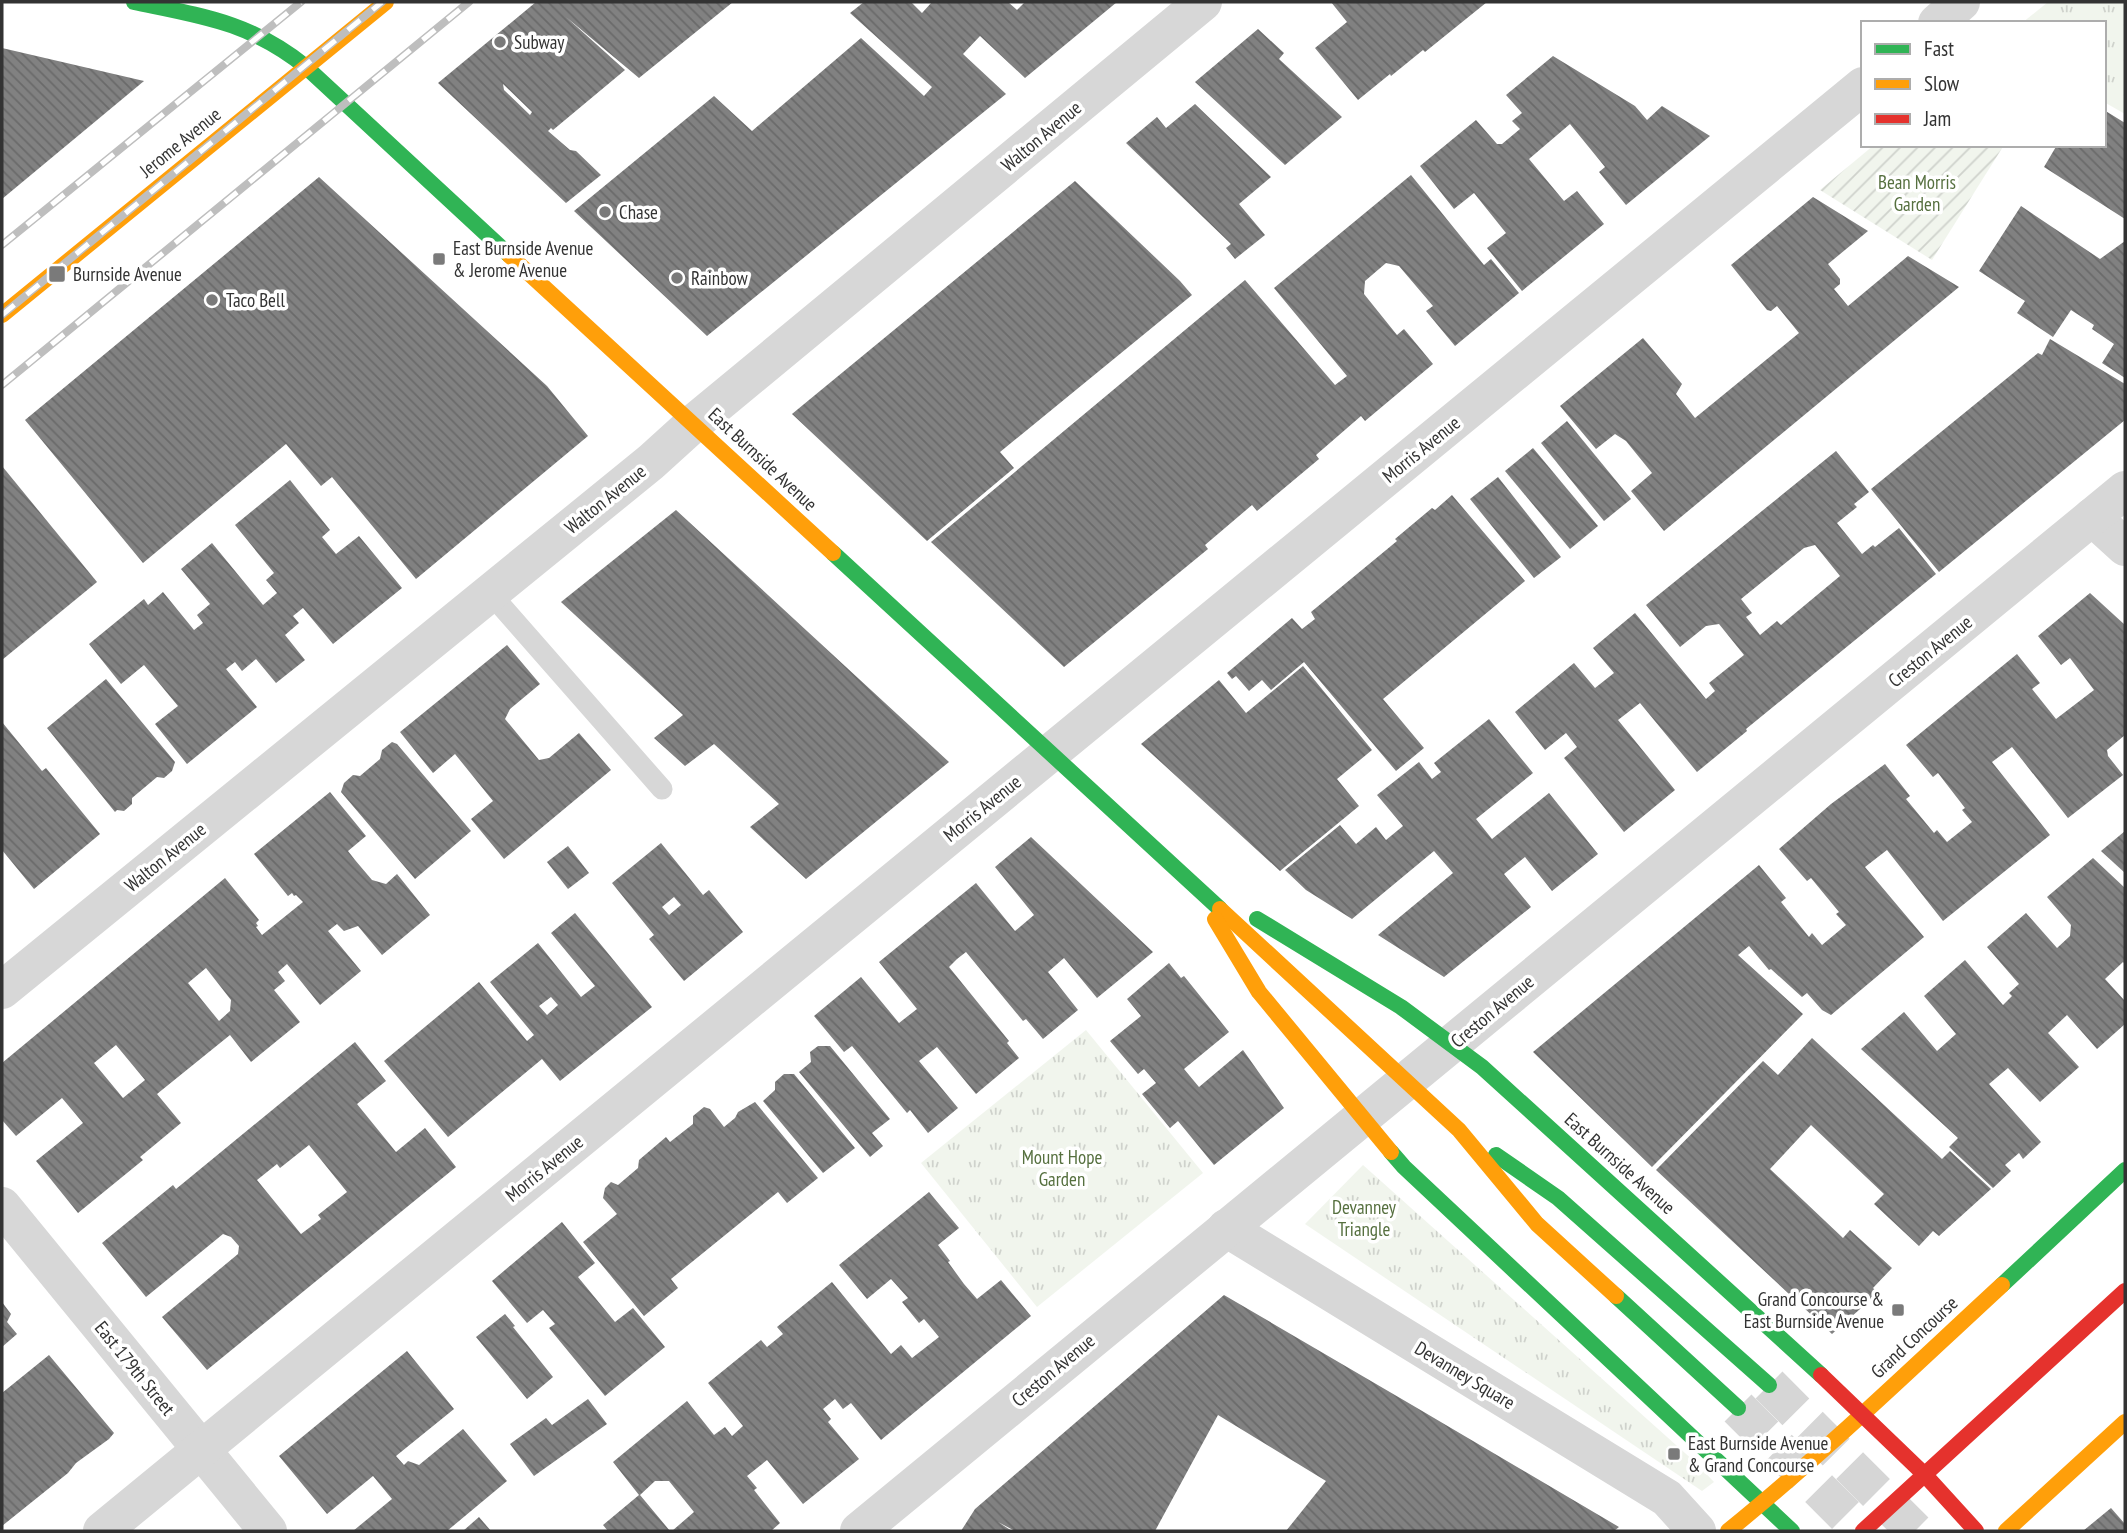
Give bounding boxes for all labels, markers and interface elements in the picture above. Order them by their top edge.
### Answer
legend [1861,21,2106,147]
place label: Subway [514,30,565,54]
marker: Subway [492,34,508,50]
text: Fast [1924,35,1954,62]
text: Slow [1924,70,1960,97]
street label: Walton Avenue [996,95,1086,176]
street label: Jerome Avenue [134,102,226,183]
text: Jam [1923,105,1951,132]
park label: Bean Morris Garden [1878,170,1956,216]
place label: Chase [619,200,658,224]
marker: Chase [597,204,613,220]
place label: East Burnside Avenue & Jerome Avenue [453,236,594,282]
marker: East Burnside Avenue & Jerome Avenue [431,251,447,267]
place label: Burnside Avenue [73,262,182,286]
marker: Burnside Avenue [47,264,67,284]
place label: Rainbow [691,266,748,290]
marker: Rainbow [669,270,685,286]
place label: Taco Bell [226,288,285,312]
marker: Taco Bell [204,292,220,308]
street label: East Burnside Avenue [703,402,823,516]
street label: Morris Avenue [1377,410,1465,488]
street label: Walton Avenue [560,459,650,539]
street label: Creston Avenue [1883,610,1977,692]
street label: Morris Avenue [938,769,1026,847]
street label: Walton Avenue [120,817,210,897]
street label: Creston Avenue [1446,969,1539,1053]
street label: East Burnside Avenue [1560,1107,1680,1219]
street label: Morris Avenue [500,1129,588,1207]
park label: Mount Hope Garden [1022,1145,1102,1191]
park label: Devanney Triangle [1332,1195,1397,1241]
place label: Grand Concourse & East Burnside Avenue [1744,1287,1884,1333]
street label: Grand Concourse [1866,1291,1962,1383]
marker: Grand Concourse & East Burnside Avenue [1890,1302,1906,1318]
street label: East 179th Street [90,1316,181,1420]
street label: Creston Avenue [1007,1328,1100,1412]
street label: Devanney Square [1411,1336,1520,1414]
place label: East Burnside Avenue & Grand Concourse [1688,1431,1829,1477]
marker: East Burnside Avenue & Grand Concourse [1666,1446,1682,1462]

